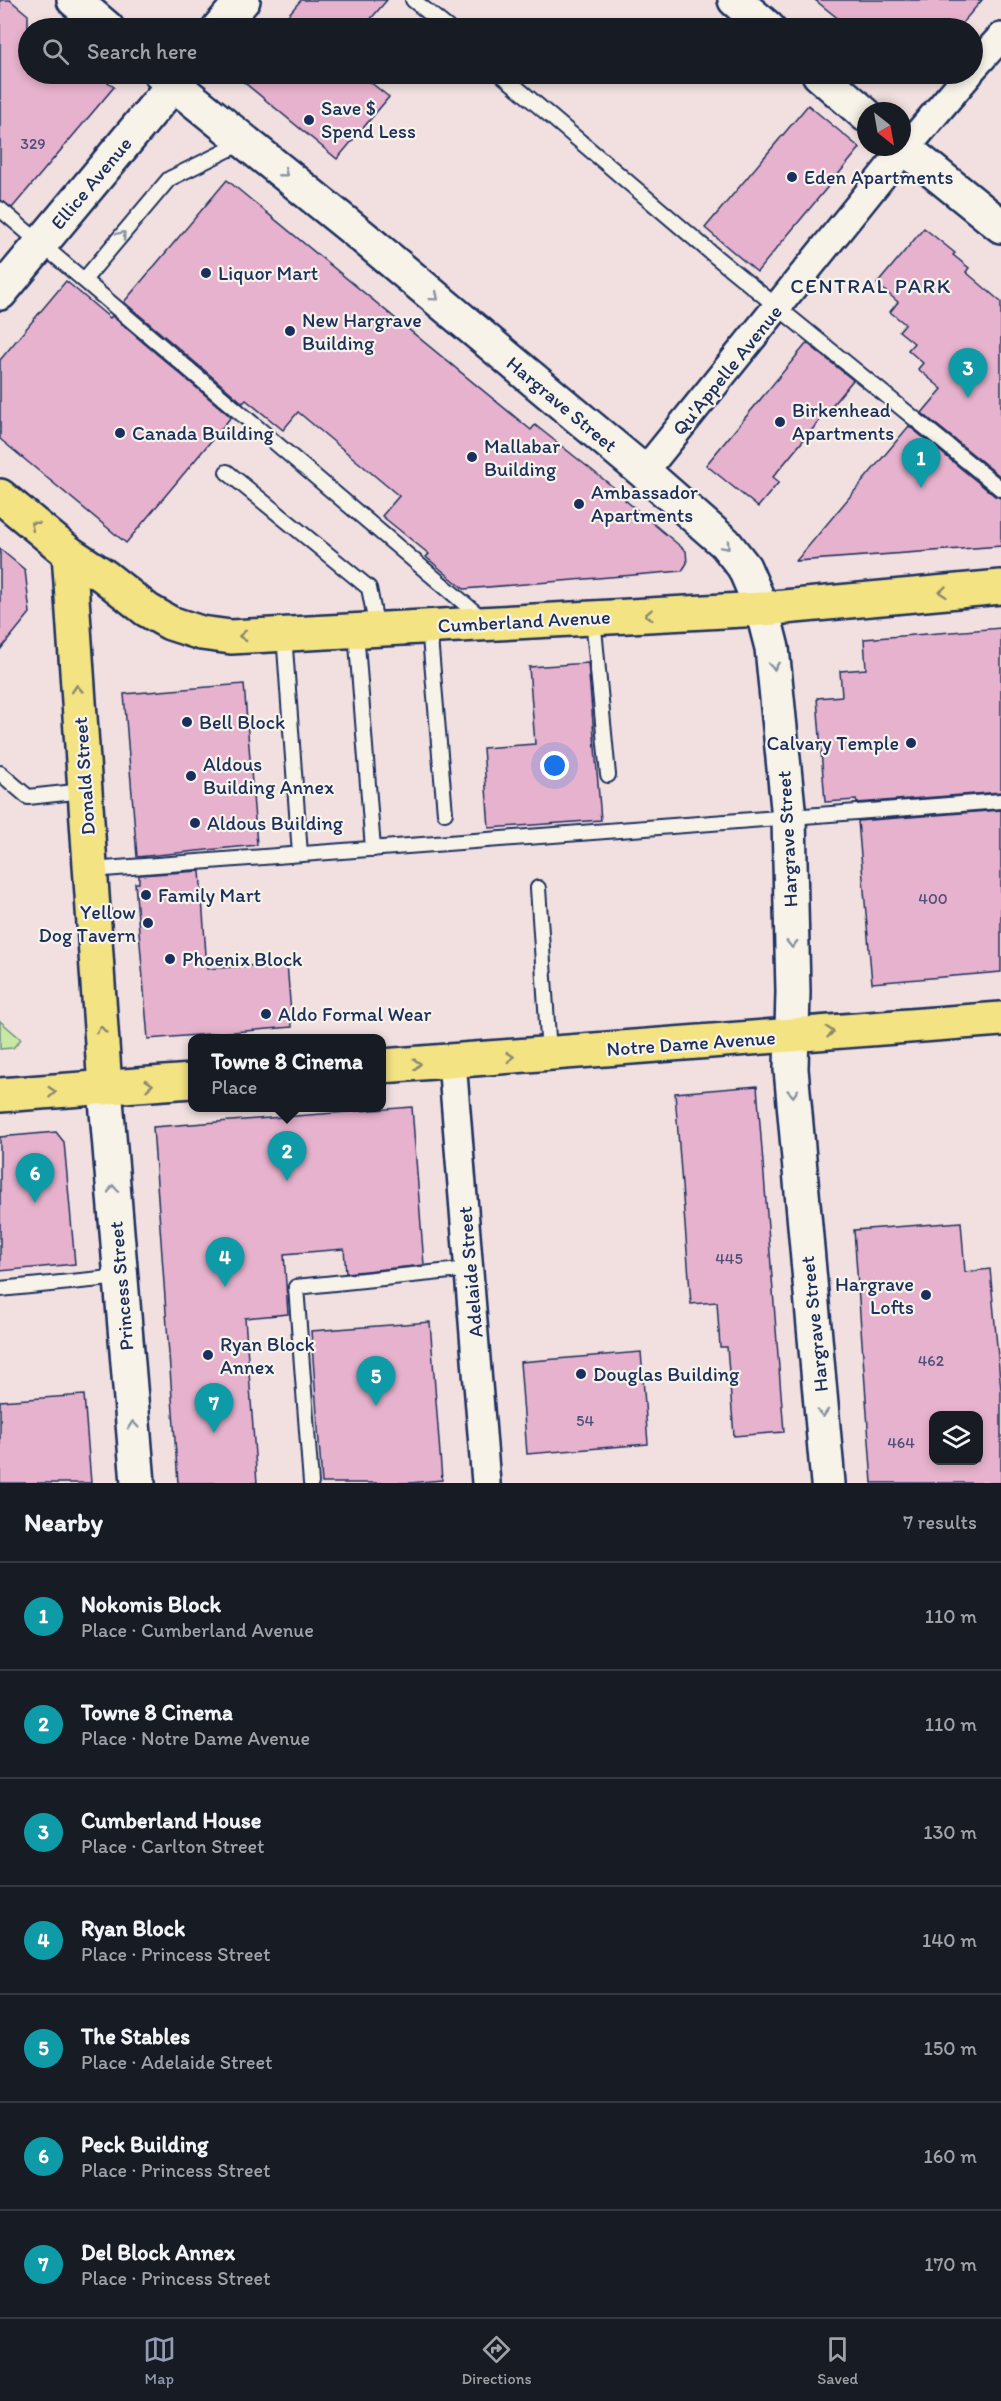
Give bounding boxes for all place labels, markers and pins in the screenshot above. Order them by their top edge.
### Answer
place label: Save $ Spend Less [321,96,416,143]
marker: Save $ Spend Less [302,113,316,127]
place label: Eden Apartments [804,165,954,189]
marker: Eden Apartments [785,170,799,184]
place label: Liquor Mart [218,261,318,285]
marker: Liquor Mart [199,266,213,280]
place label: New Hargrave Building [302,308,422,355]
marker: New Hargrave Building [283,324,297,338]
pin: 3 [948,348,988,398]
place label: Birkenhead Apartments [792,398,894,445]
marker: Birkenhead Apartments [773,415,787,429]
place label: Canada Building [132,421,275,445]
marker: Canada Building [113,426,127,440]
place label: Mallabar Building [484,434,560,481]
pin: 1 [902,438,940,488]
marker: Mallabar Building [465,450,479,464]
place label: Ambassador Apartments [591,480,698,527]
marker: Ambassador Apartments [572,497,586,511]
place label: Bell Block [199,710,285,734]
marker: Bell Block [180,715,194,729]
place label: Calvary Temple [766,731,899,755]
marker: Calvary Temple [904,736,918,750]
place label: Aldous Building Annex [203,752,334,799]
marker: Aldous Building Annex [184,769,198,783]
place label: Aldous Building [207,811,344,835]
marker: Aldous Building [188,816,202,830]
place label: Family Mart [158,883,262,907]
marker: Family Mart [139,888,153,902]
place label: Yellow Dog Tavern [39,900,136,947]
marker: Yellow Dog Tavern [141,916,155,930]
place label: Phoenix Block [182,947,303,971]
marker: Phoenix Block [163,952,177,966]
place label: Aldo Formal Wear [278,1002,431,1026]
marker: Aldo Formal Wear [259,1007,273,1021]
pin: 2 [268,1132,306,1181]
pin: 6 [15,1154,54,1203]
pin: 4 [206,1238,244,1287]
place label: Hargrave Lofts [835,1272,914,1319]
marker: Hargrave Lofts [919,1288,933,1302]
place label: Ryan Block Annex [220,1332,315,1379]
marker: Ryan Block Annex [201,1348,215,1362]
pin: 5 [356,1356,395,1406]
place label: Douglas Building [593,1362,740,1386]
marker: Douglas Building [574,1367,588,1381]
pin: 7 [194,1384,234,1433]

